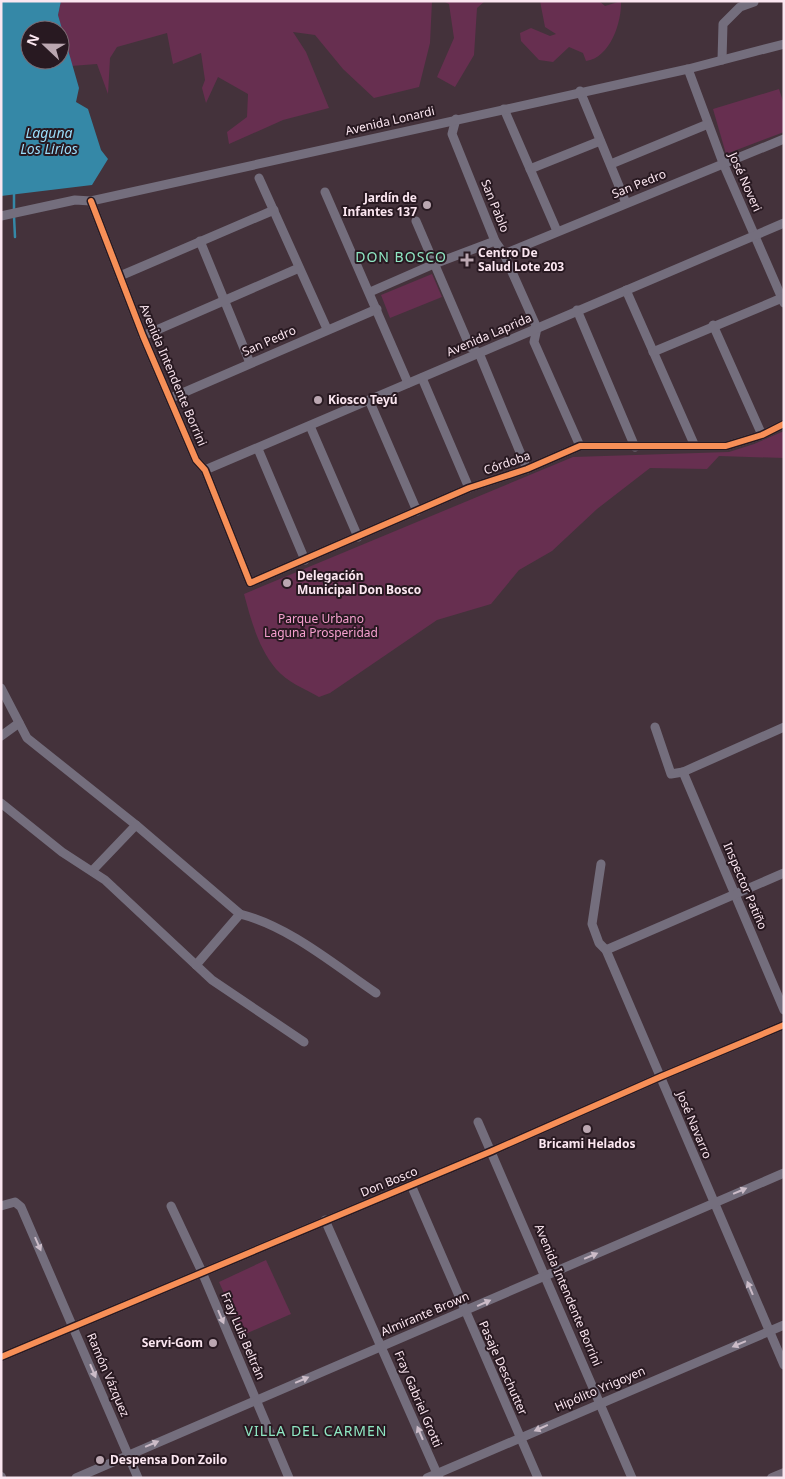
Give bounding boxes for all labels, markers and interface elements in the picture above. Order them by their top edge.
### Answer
north arrow [20,20,70,70]
text: N [22,31,43,49]
street label: Avenida Lonardi [344,102,436,139]
water label: Laguna Los Lirios [20,123,78,158]
street label: José Noveri [724,149,766,214]
street label: San Pedro [609,165,669,202]
street label: San Pablo [477,177,514,235]
place label: Jardín de Infantes 137 [343,189,417,220]
marker: Jardín de Infantes 137 [421,199,433,211]
place label: Centro De Salud Lote 203 [478,244,564,275]
district label: DON BOSCO [355,247,447,266]
marker: Centro De Salud Lote 203 [460,253,474,267]
street label: Avenida Intendente Borrini [136,301,211,448]
street label: Avenida Laprida [444,309,534,360]
street label: San Pedro [239,321,298,360]
place label: Kiosco Teyú [328,391,398,408]
marker: Kiosco Teyú [312,394,324,406]
street label: Córdoba [481,447,532,478]
place label: Delegación Municipal Don Bosco [297,567,421,598]
marker: Delegación Municipal Don Bosco [281,577,293,589]
park label: Parque Urbano Laguna Prosperidad [264,610,378,641]
street label: Inspector Patiño [719,840,771,932]
street label: José Navarro [672,1088,716,1161]
marker: Bricami Helados [581,1123,593,1135]
place label: Bricami Helados [539,1135,635,1152]
street label: Don Bosco [358,1162,420,1201]
one-way arrow [733,1187,747,1195]
street label: Avenida Intendente Borrini [531,1221,606,1368]
one-way arrow [34,1237,42,1251]
one-way arrow [584,1251,598,1259]
one-way arrow [746,1281,754,1295]
street label: Almirante Brown [378,1287,472,1340]
street label: Fray Luis Beltrán [217,1289,270,1382]
one-way arrow [477,1299,491,1307]
one-way arrow [218,1310,226,1324]
street label: Pasaje Deschutter [475,1318,532,1418]
street label: Ramón Vázquez [83,1330,134,1420]
place label: Servi-Gom [142,1334,203,1351]
marker: Servi-Gom [207,1337,219,1349]
one-way arrow [731,1340,746,1348]
street label: Fray Gabriel Grotti [390,1348,446,1450]
street label: Hipólito Yrigoyen [552,1362,648,1415]
one-way arrow [89,1364,97,1379]
one-way arrow [295,1376,309,1384]
district label: VILLA DEL CARMEN [244,1421,388,1440]
one-way arrow [534,1424,548,1432]
one-way arrow [415,1426,423,1440]
one-way arrow [145,1440,160,1448]
place label: Despensa Don Zoilo [110,1451,227,1468]
marker: Despensa Don Zoilo [94,1454,106,1466]

